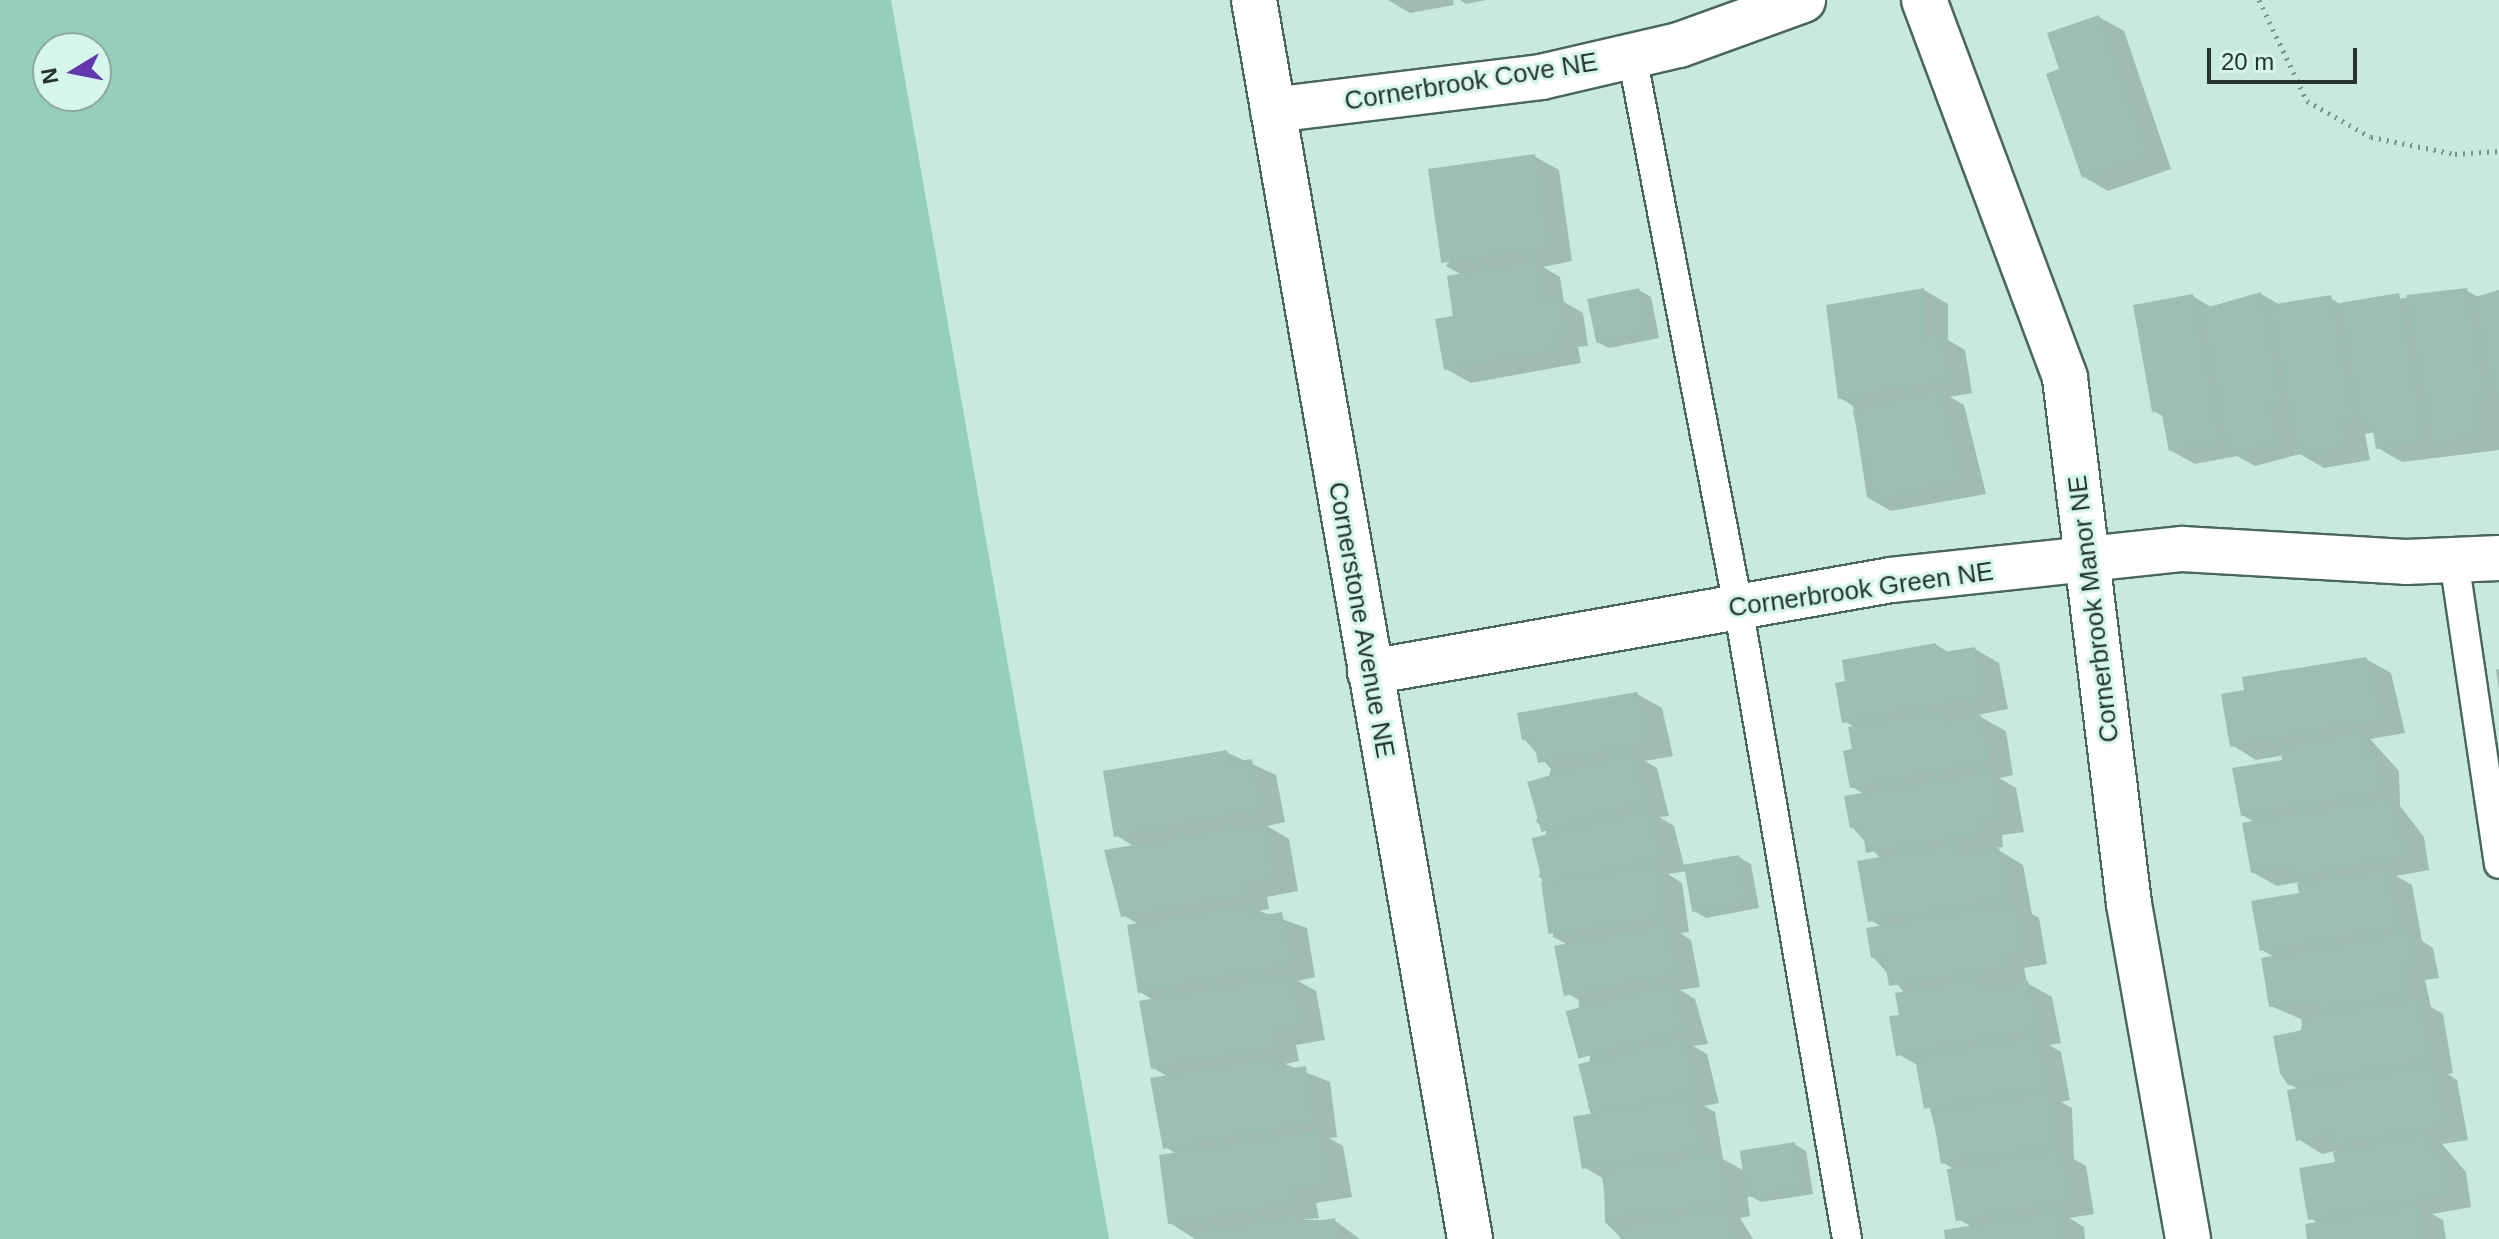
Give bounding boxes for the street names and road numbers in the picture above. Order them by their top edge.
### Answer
street label: Cornerbrook Cove NE [1342,47,1600,117]
street label: Cornerbrook Manor NE [2062,474,2126,744]
street label: Cornerstone Avenue NE [1321,479,1401,761]
street label: Cornerbrook Green NE [1726,556,1996,624]

